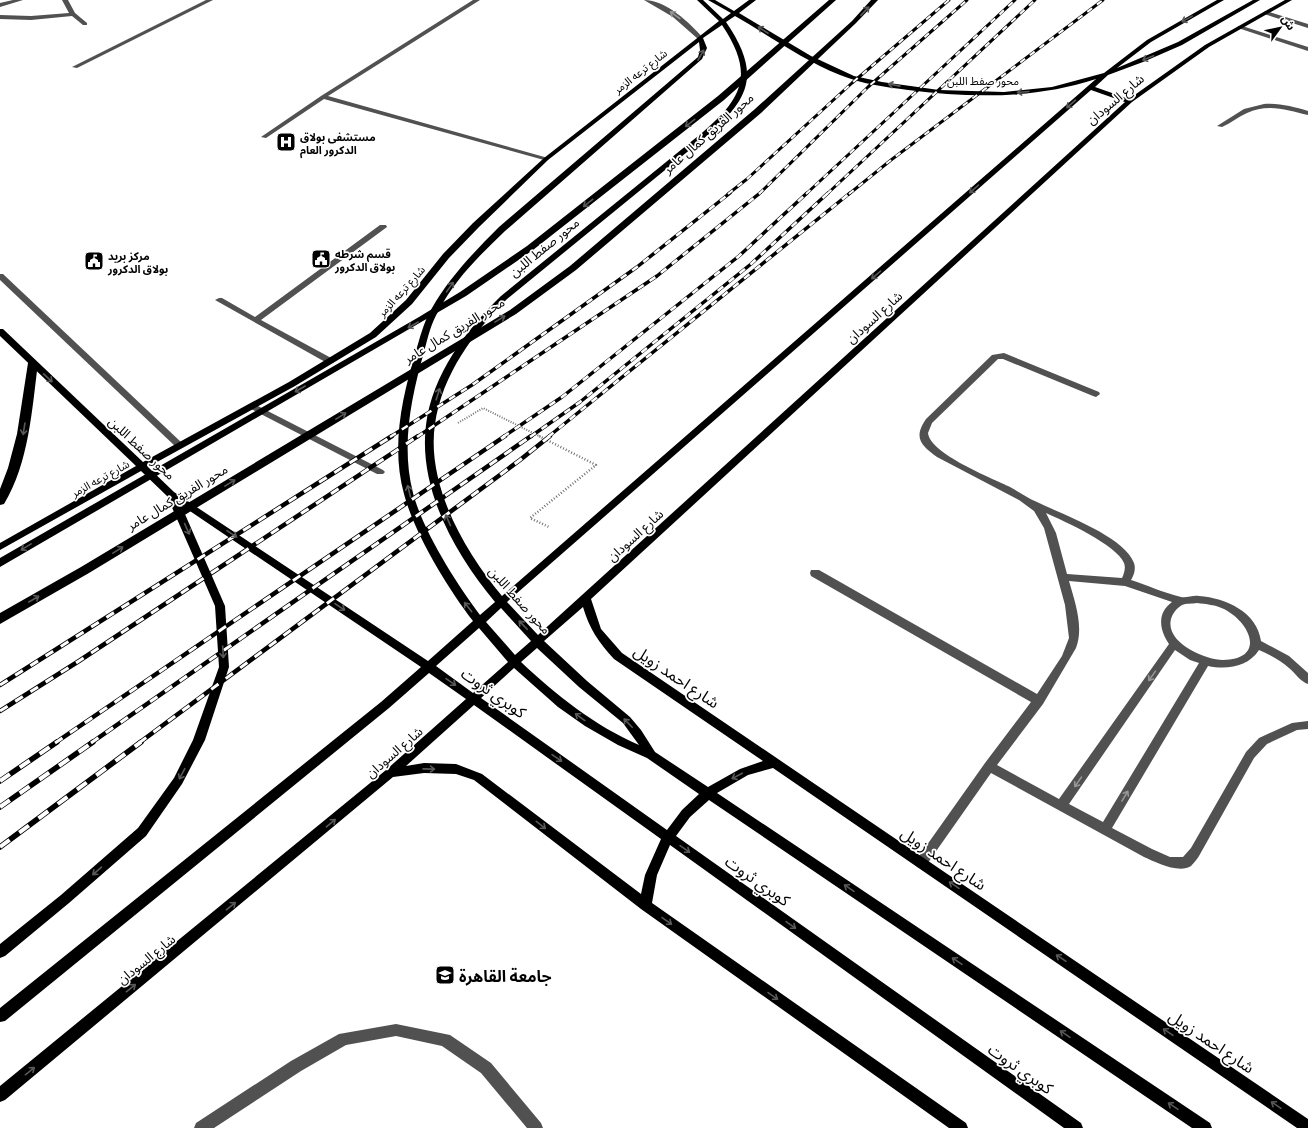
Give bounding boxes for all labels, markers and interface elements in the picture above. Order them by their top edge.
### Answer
one-way arrow [860,6,869,16]
north arrow [1260,8,1300,48]
one-way arrow [670,11,681,20]
text: ش [1278,12,1298,33]
one-way arrow [1181,15,1193,23]
one-way arrow [758,26,769,34]
street label: شارع ترعه الزمر [610,46,671,98]
one-way arrow [696,49,705,60]
one-way arrow [1143,54,1155,62]
street label: شارع السودان [1083,70,1149,130]
street label: محور صفط اللبن [947,74,1019,88]
one-way arrow [888,81,901,89]
one-way arrow [1017,88,1030,95]
street label: محور الفريق كمال عامر [659,89,757,178]
one-way arrow [1066,99,1077,108]
one-way arrow [685,118,696,127]
place label: مستشفى بولاق الدكرور العام [300,130,376,159]
hospital icon: مستشفى بولاق الدكرور العام [275,131,297,153]
one-way arrow [969,184,979,193]
one-way arrow [583,199,594,207]
street label: محور صفط اللبن [506,214,583,281]
place label: قسم شرطه بولاق الدكرور [334,247,395,274]
public building icon: قسم شرطه بولاق الدكرور [310,248,332,270]
place label: مركز بريد بولاق الدكرور [107,249,168,276]
public building icon: مركز بريد بولاق الدكرور [83,250,105,272]
street label: شارع ترعه الزمر [374,263,429,321]
one-way arrow [870,270,881,279]
one-way arrow [446,282,454,293]
street label: شارع السودان [843,288,907,349]
street label: محور الفريق كمال عامر [400,294,508,368]
one-way arrow [494,315,506,323]
one-way arrow [407,321,419,329]
one-way arrow [43,373,53,383]
one-way arrow [294,386,306,394]
one-way arrow [435,388,443,400]
one-way arrow [335,411,347,419]
street label: محور صفط اللبن [105,413,179,484]
one-way arrow [20,422,28,435]
street label: شارع ترعه الزمر [68,457,132,501]
street label: محور الفريق كمال عامر [123,461,231,535]
one-way arrow [224,478,236,486]
one-way arrow [405,485,412,498]
street label: شارع السودان [604,506,668,567]
one-way arrow [444,515,451,527]
one-way arrow [184,523,191,535]
one-way arrow [226,530,237,538]
one-way arrow [20,544,32,552]
one-way arrow [112,545,124,553]
street label: محور صفط اللبن [485,563,555,638]
one-way arrow [28,595,40,603]
one-way arrow [464,601,472,612]
one-way arrow [334,603,345,611]
one-way arrow [518,620,528,630]
street label: شارع احمد زويل [628,640,723,715]
one-way arrow [219,645,227,658]
street label: كوبري ثروت [456,663,530,724]
one-way arrow [1148,670,1156,681]
one-way arrow [445,678,456,686]
one-way arrow [575,713,586,721]
one-way arrow [623,718,633,728]
street label: شارع السودان [362,723,428,783]
one-way arrow [551,754,562,762]
one-way arrow [422,765,435,773]
one-way arrow [177,768,185,780]
one-way arrow [731,773,743,780]
one-way arrow [1074,777,1082,788]
one-way arrow [1121,791,1129,802]
one-way arrow [326,818,337,827]
one-way arrow [536,821,547,829]
street label: شارع احمد زويل [895,822,990,897]
one-way arrow [680,845,691,853]
street label: كوبري ثروت [720,851,794,912]
one-way arrow [92,867,103,876]
one-way arrow [948,881,959,889]
one-way arrow [844,884,855,892]
one-way arrow [226,901,236,910]
one-way arrow [661,917,672,925]
one-way arrow [786,921,797,929]
street label: شارع السودان [114,931,180,990]
one-way arrow [1055,954,1067,962]
one-way arrow [952,957,963,965]
school or university icon: جامعة القاهرة [434,964,456,986]
place label: جامعة القاهرة [459,966,552,986]
one-way arrow [125,984,136,993]
one-way arrow [768,992,779,1000]
street label: شارع احمد زويل [1163,1005,1258,1080]
one-way arrow [1163,1028,1174,1036]
one-way arrow [1060,1030,1071,1038]
street label: كوبري ثروت [983,1039,1057,1100]
one-way arrow [25,1066,36,1075]
one-way arrow [1271,1101,1282,1109]
one-way arrow [1168,1102,1179,1110]

